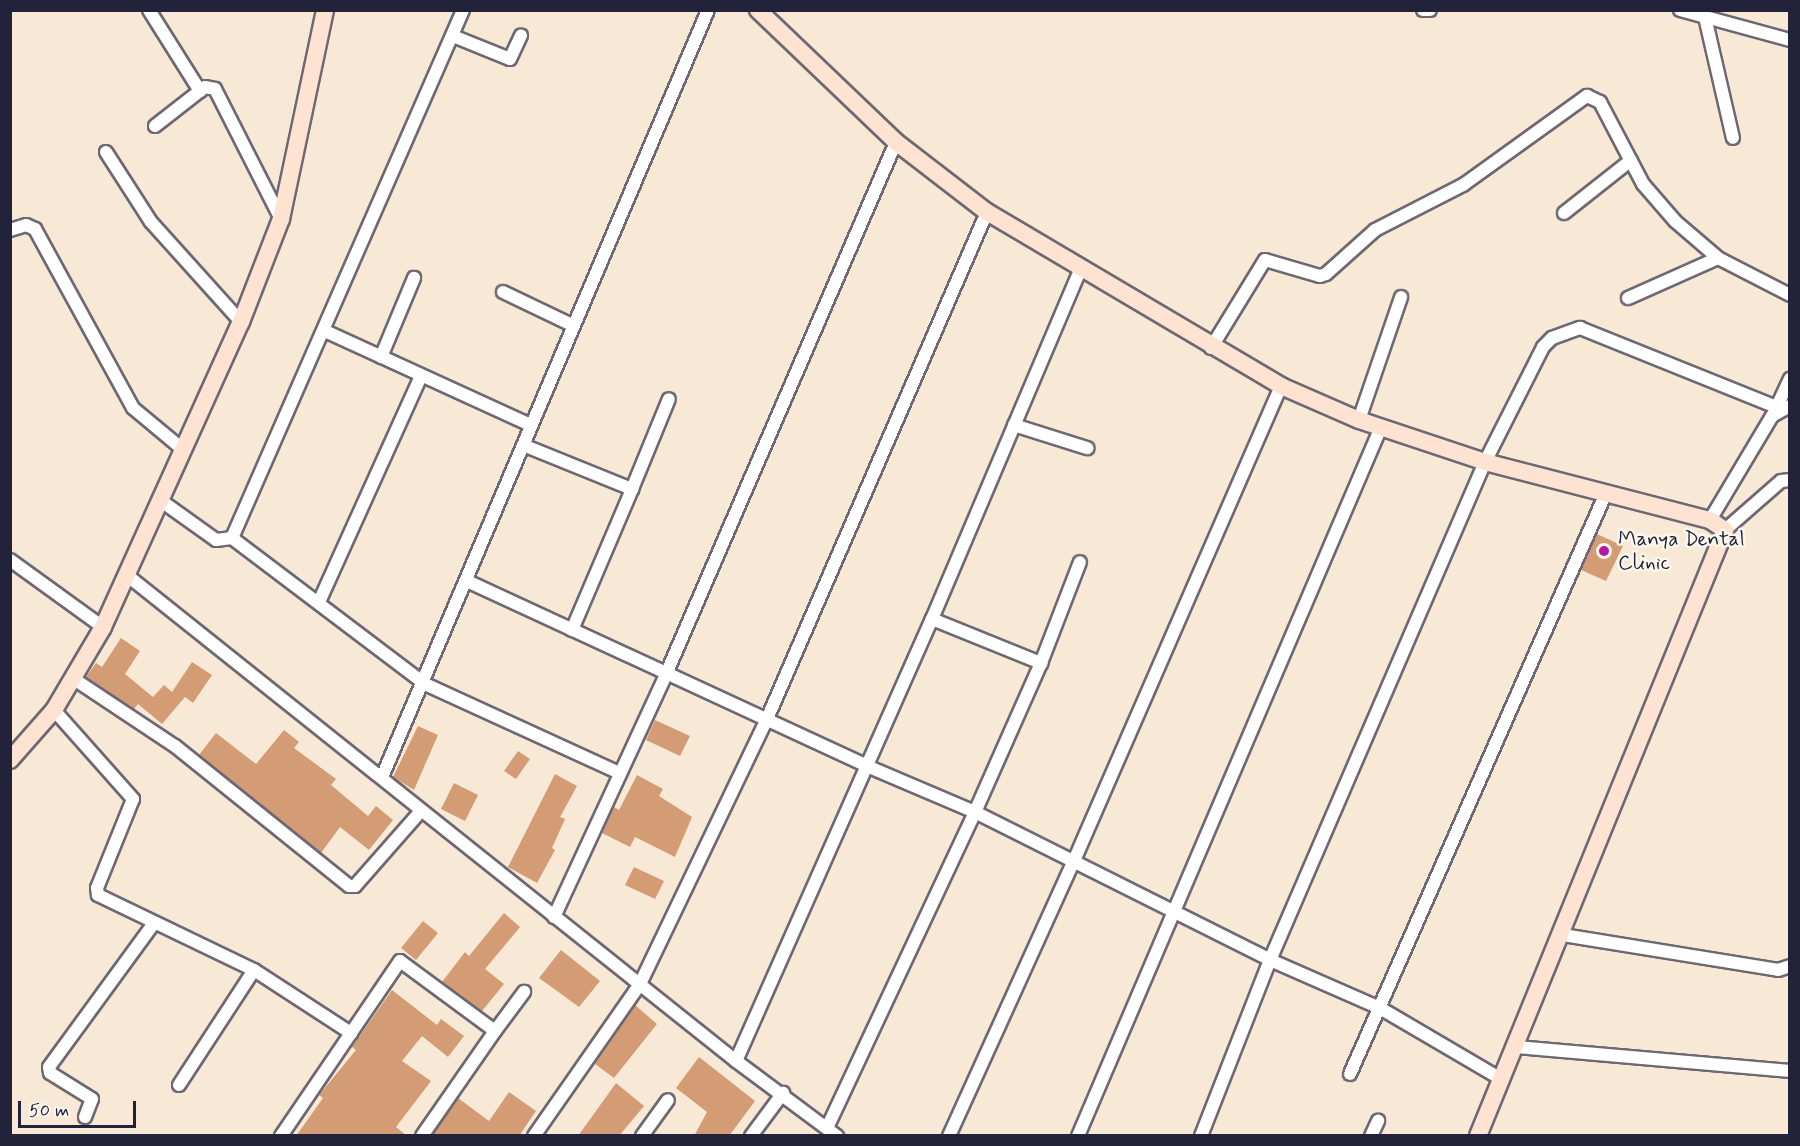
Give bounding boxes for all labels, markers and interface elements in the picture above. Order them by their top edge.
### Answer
place label: Manya Dental Clinic [1618,526,1745,576]
marker: Manya Dental Clinic [1595,542,1613,560]
scale bar [21,1089,140,1127]
text: 50 m [29,1099,69,1123]

